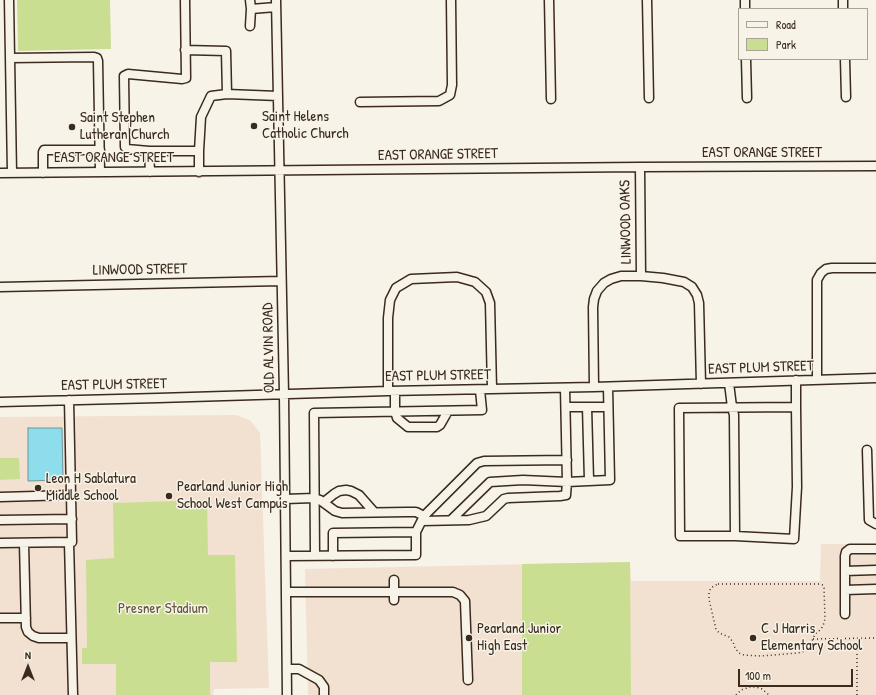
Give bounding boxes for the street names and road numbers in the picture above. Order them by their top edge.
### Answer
street label: EAST ORANGE STREET [702,144,822,162]
street label: EAST ORANGE STREET [378,145,498,165]
street label: EAST ORANGE STREET [54,149,174,167]
street label: LINWOOD OAKS [616,180,636,264]
street label: LINWOOD STREET [93,260,187,280]
street label: OLD ALVIN ROAD [259,303,279,393]
street label: EAST PLUM STREET [708,357,814,379]
street label: EAST PLUM STREET [385,366,491,386]
street label: EAST PLUM STREET [61,375,167,395]

